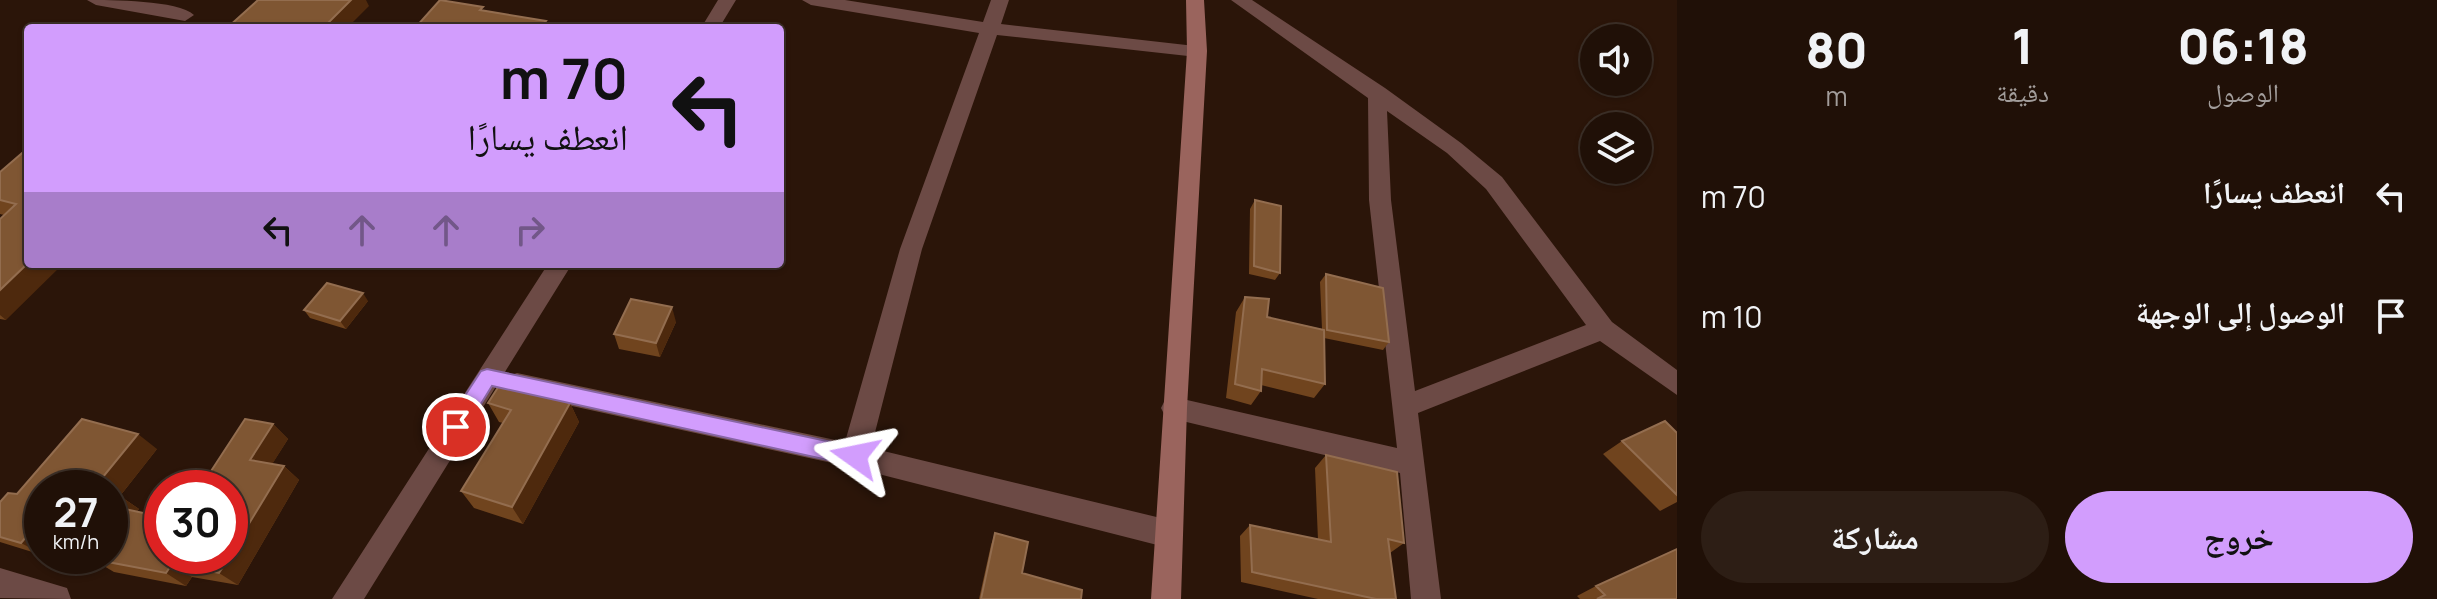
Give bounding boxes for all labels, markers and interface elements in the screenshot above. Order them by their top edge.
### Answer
text: 1 [2012,13,2034,78]
text: 06:18 [2178,13,2309,78]
text: 80 [1805,17,1868,82]
map controls [1580,24,1652,184]
button: sound [1580,24,1652,96]
text: 70 m [500,39,628,116]
icon: left [656,56,760,160]
text: دقيقة [1996,74,2049,110]
text: الوصول [2207,74,2279,110]
text: m [1826,78,1848,114]
text: انعطف يسارًا [468,112,628,161]
button: layers [1580,112,1652,184]
text: انعطف يسارًا [2203,171,2345,212]
icon: left [2369,174,2413,218]
text: 70 m [1701,176,1766,217]
icon: left [256,208,300,252]
icon: ahead [340,208,384,252]
icon: ahead [424,208,468,252]
icon: right [508,208,552,252]
text: الوصول إلى الوجهة [2136,291,2345,332]
icon: arrive [2369,294,2413,338]
text: 10 m [1701,296,1762,337]
pin [422,393,490,461]
icon: arrive [434,405,478,449]
position arrow [813,414,897,498]
speed limit sign: 30 [144,470,248,574]
text: 27 [53,484,99,539]
button: مشاركة [1701,491,2049,583]
button: خروج [2065,491,2413,583]
text: km/h [53,528,99,555]

